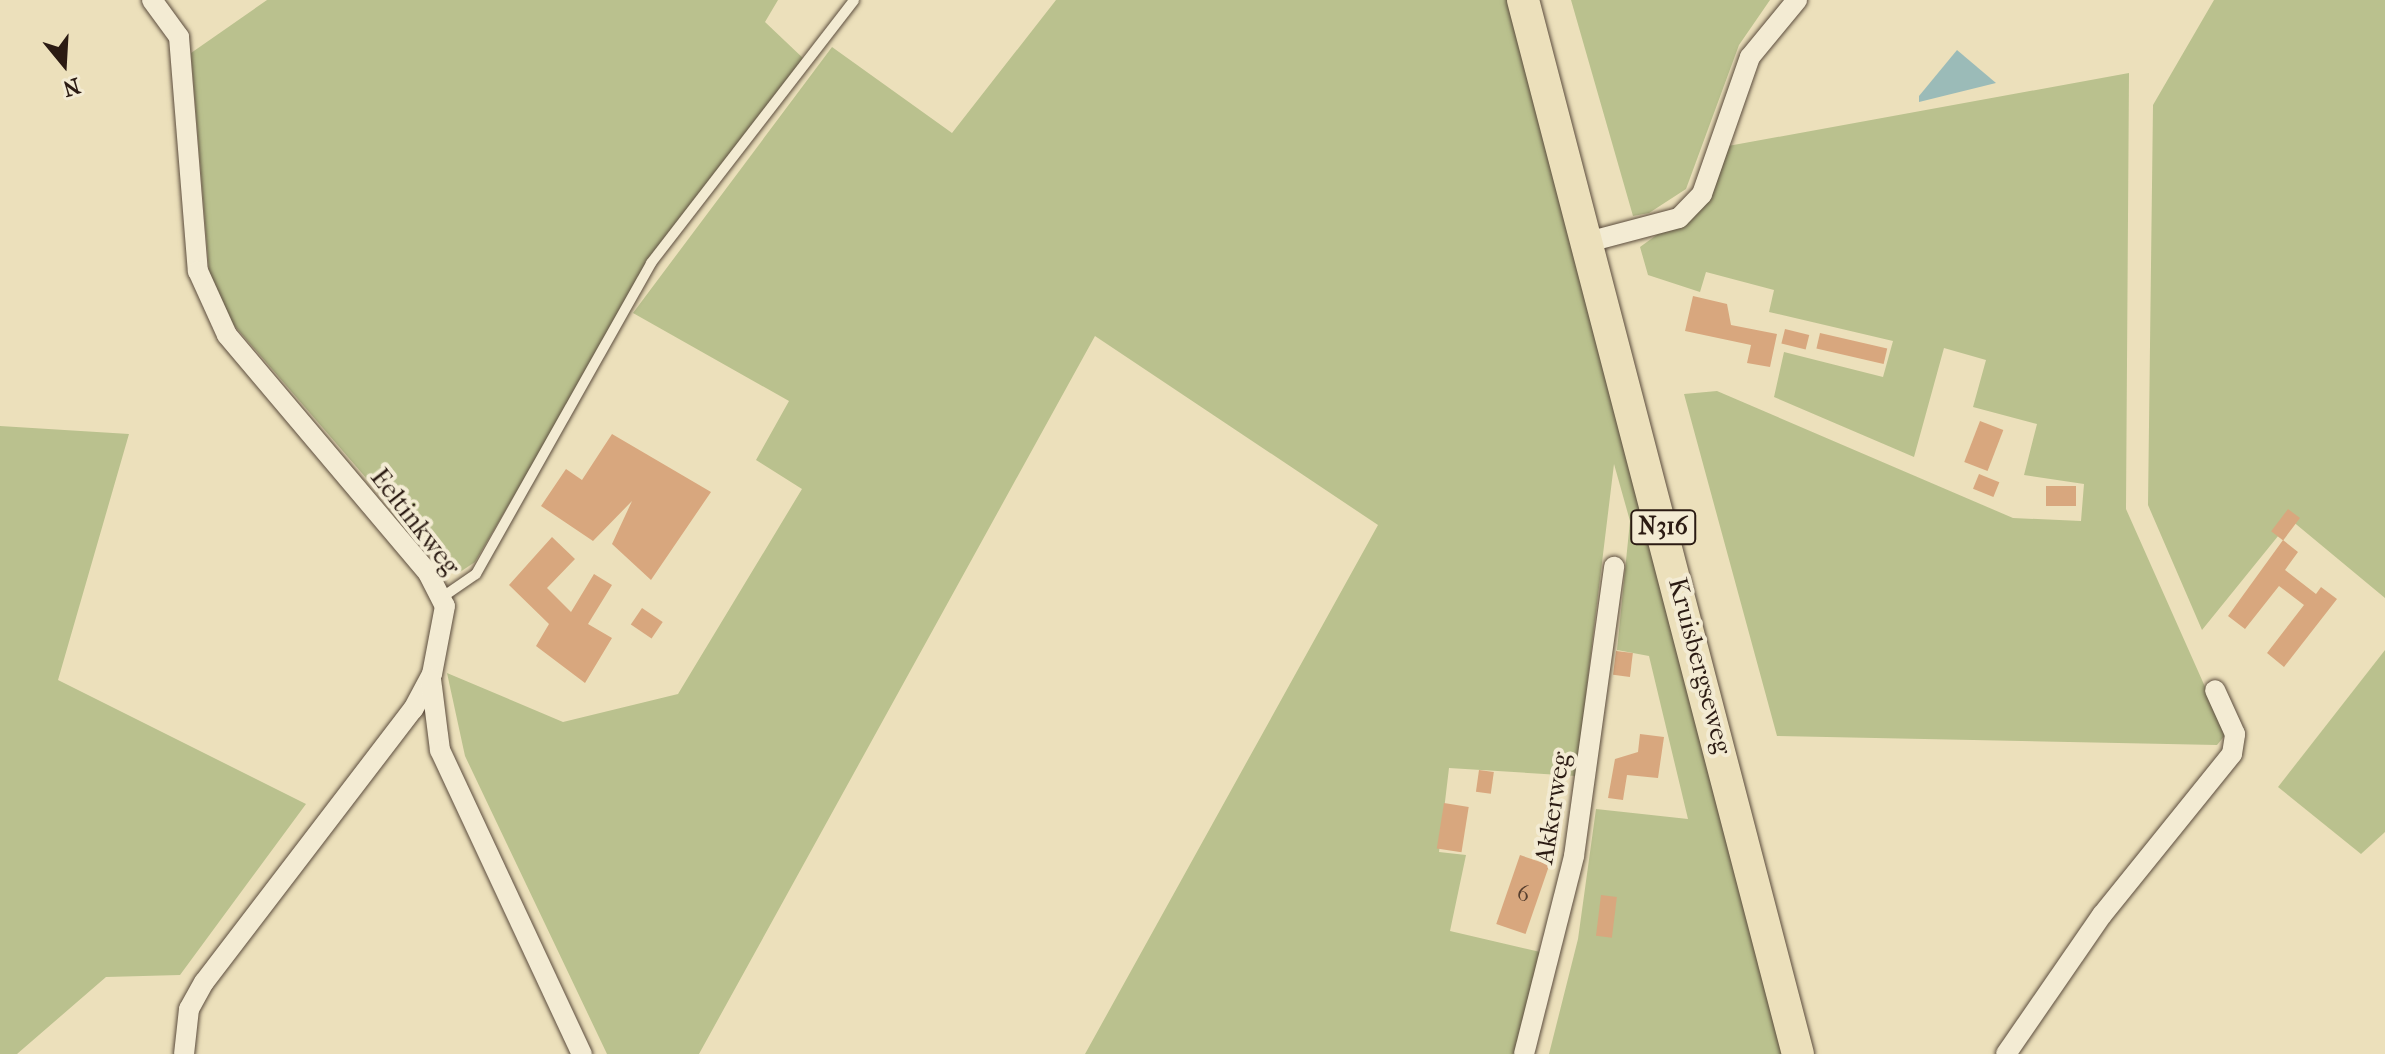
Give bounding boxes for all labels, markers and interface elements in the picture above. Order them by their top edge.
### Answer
north arrow [24,24,104,104]
text: N [59,72,83,102]
street label: Eeltinkweg [364,462,466,582]
road number: N316 [1629,507,1697,547]
street label: Kruisbergseweg [1661,574,1739,758]
street label: Akkerweg [1529,750,1577,866]
house number: 6 [1517,882,1529,908]

